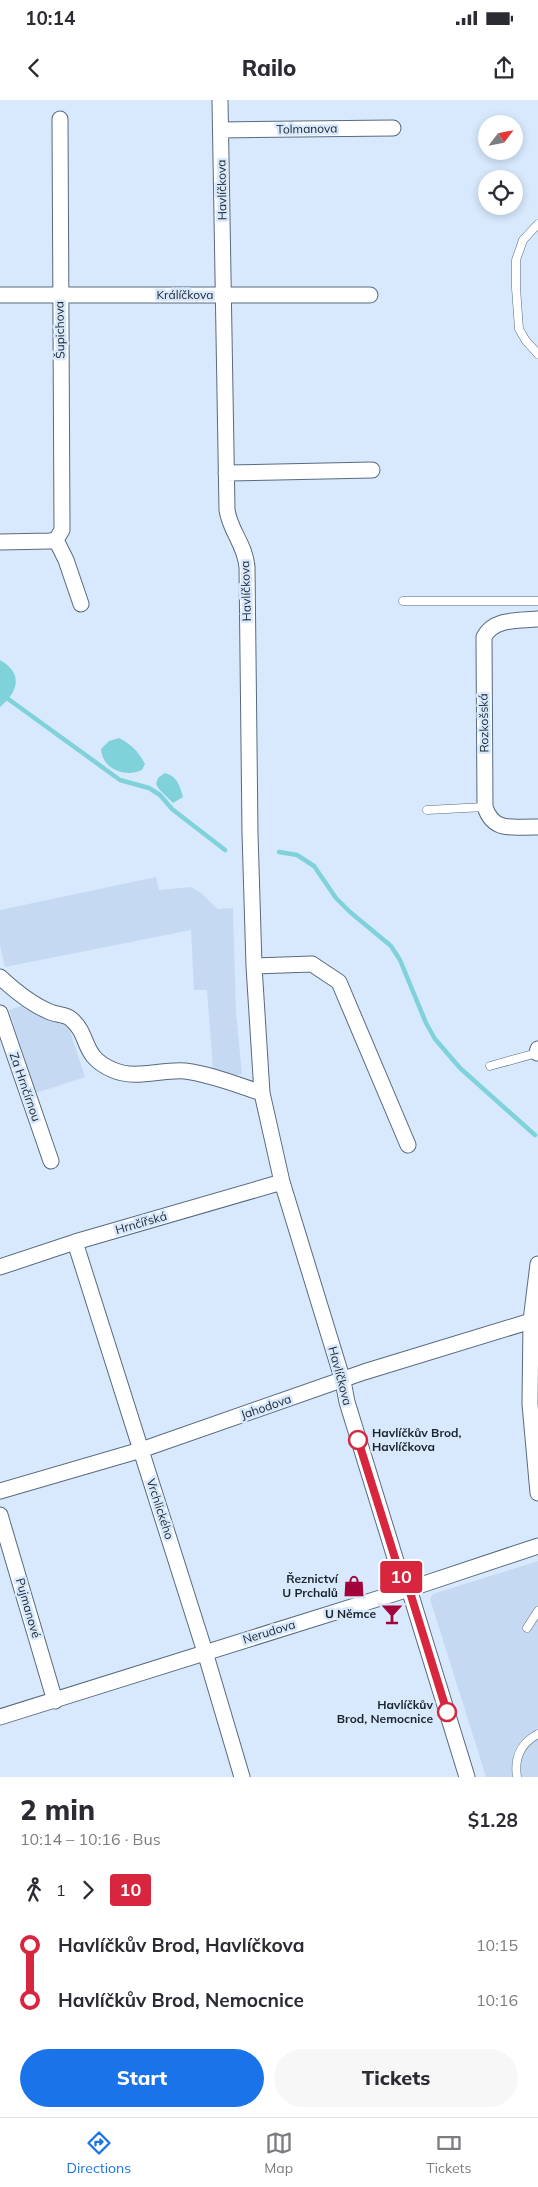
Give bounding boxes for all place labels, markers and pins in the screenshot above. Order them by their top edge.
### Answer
place label: Havlíčkův Brod, Havlíčkova [372,1425,462,1454]
marker: Havlíčkův Brod, Havlíčkova [348,1430,368,1450]
place label: Řeznictví U Prchalů [282,1571,339,1600]
shop icon: Řeznictví U Prchalů [341,1573,367,1599]
bar icon: U Němce [379,1601,405,1627]
place label: U Němce [325,1606,376,1621]
place label: Havlíčkův Brod, Nemocnice [337,1697,433,1726]
marker: Havlíčkův Brod, Nemocnice [437,1702,457,1722]

